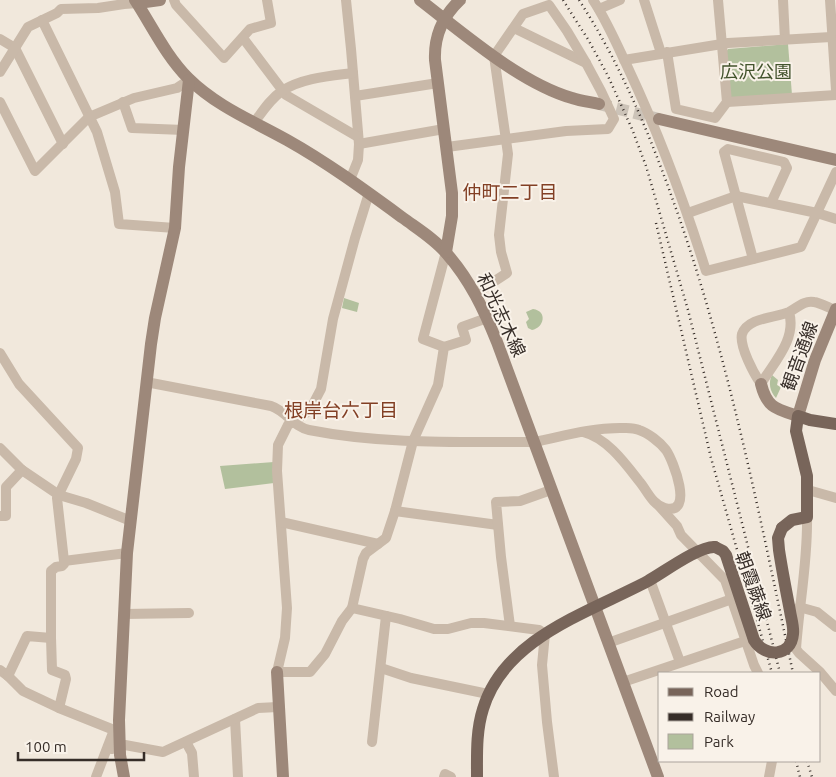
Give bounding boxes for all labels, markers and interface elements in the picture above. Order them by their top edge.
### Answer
park label: 広沢公園 [720,61,792,81]
district label: 仲町二丁目 [462,181,558,203]
street label: 和光志木線 [474,270,530,360]
street label: 観音通線 [777,318,821,393]
district label: 根岸台六丁目 [284,399,398,421]
street label: 朝霞蕨線 [732,548,776,623]
legend [658,672,821,762]
text: Road [704,683,739,700]
text: Railway [704,708,755,725]
scale bar [18,730,144,762]
text: Park [704,733,734,750]
text: 100 m [25,738,67,755]

